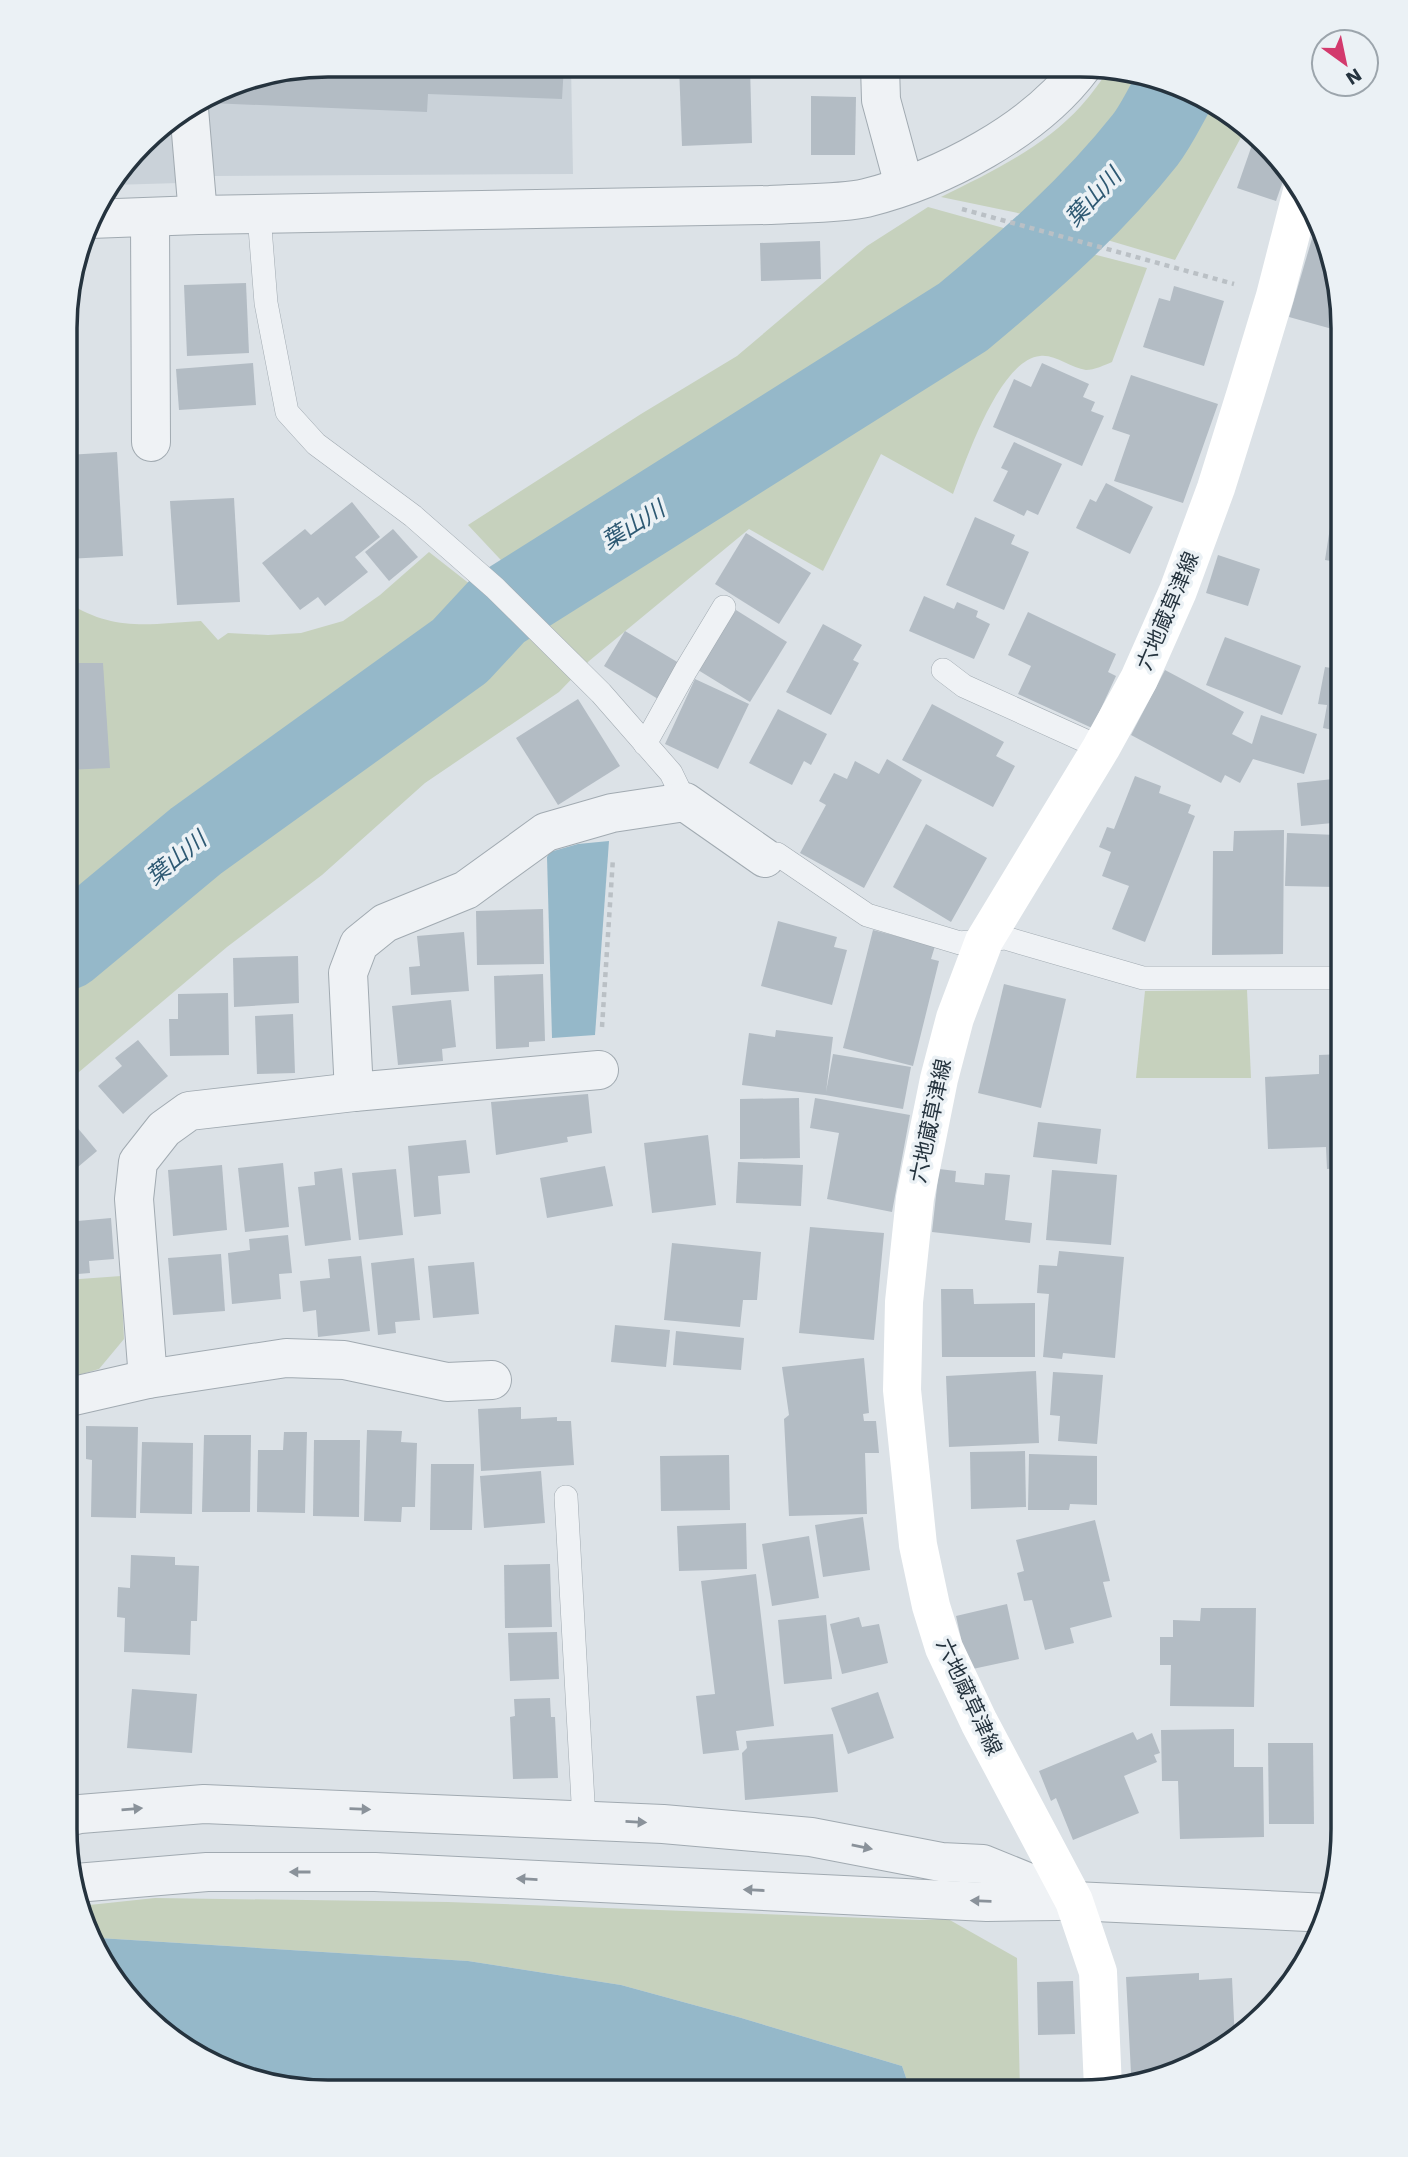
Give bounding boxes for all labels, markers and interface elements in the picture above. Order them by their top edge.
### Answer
north arrow [1310,28,1380,98]
text: N [1342,63,1366,90]
water label: 葉山川 [1060,161,1129,232]
water label: 葉山川 [597,494,672,555]
street label: 六地蔵草津線 [1131,548,1204,674]
water label: 葉山川 [141,824,214,891]
street label: 六地蔵草津線 [905,1057,956,1185]
street label: 六地蔵草津線 [931,1634,1007,1759]
one-way arrow [122,1803,144,1814]
one-way arrow [349,1804,371,1815]
one-way arrow [625,1817,647,1828]
one-way arrow [851,1842,873,1853]
one-way arrow [288,1866,310,1878]
one-way arrow [516,1874,538,1885]
one-way arrow [743,1885,765,1896]
one-way arrow [970,1896,992,1907]

